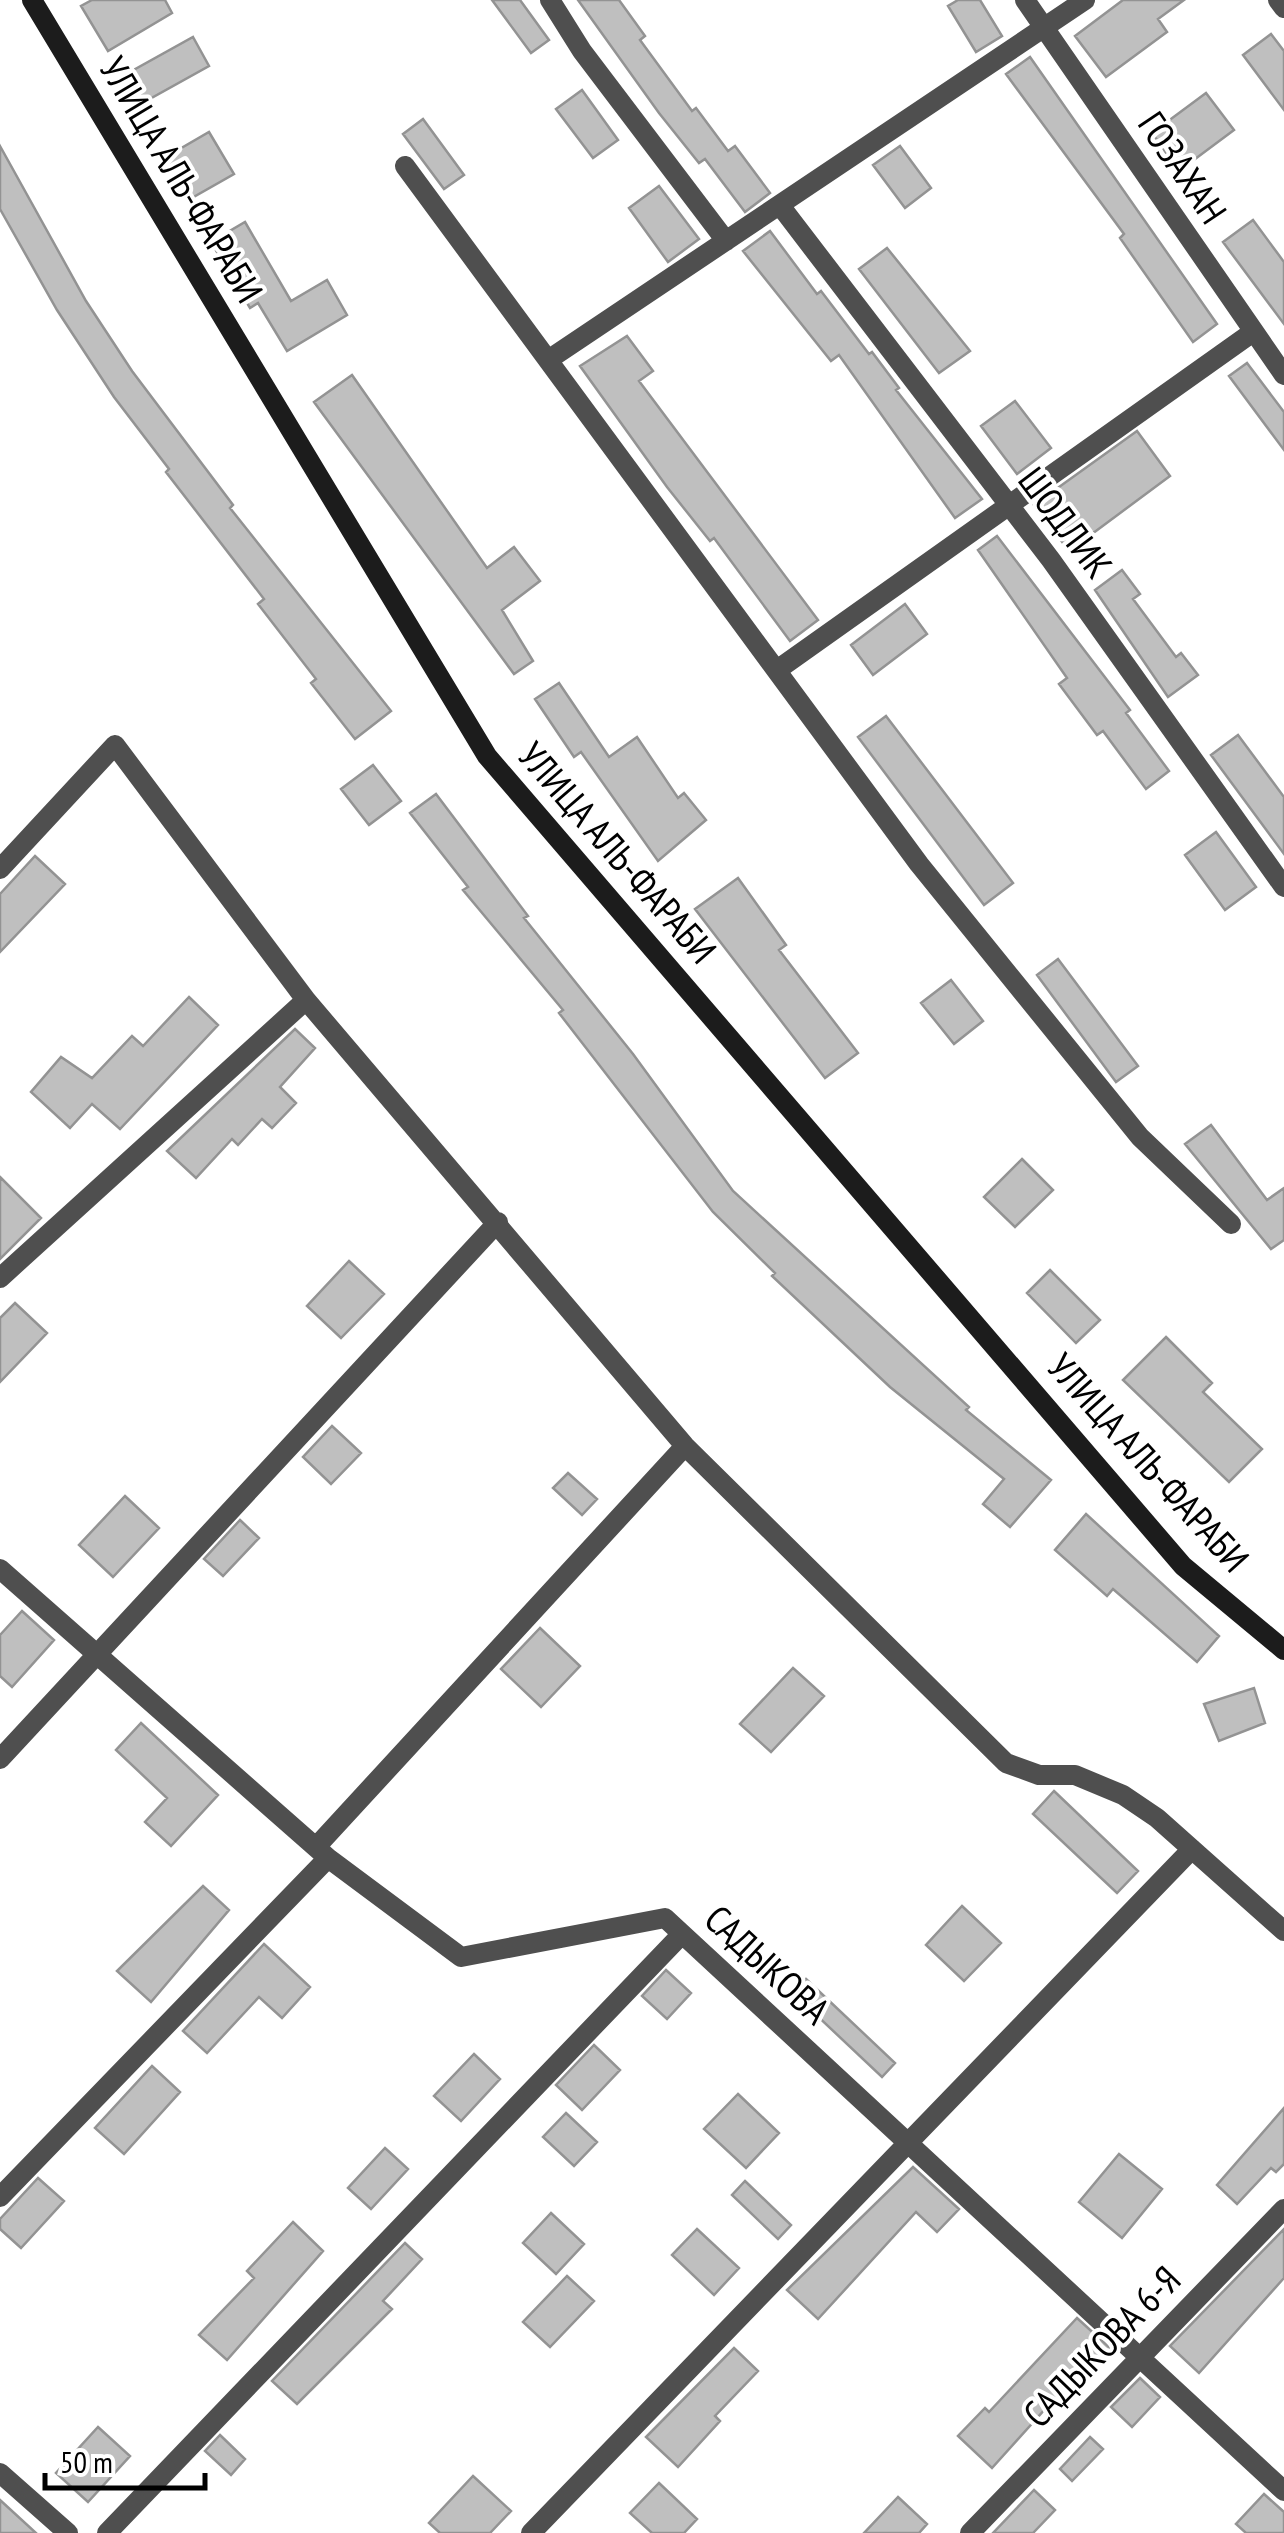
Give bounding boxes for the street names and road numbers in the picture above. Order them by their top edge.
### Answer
street label: УЛИЦА АЛЬ-ФАРАБИ [90,47,275,311]
street label: ГОЗАХАН [1128,102,1238,233]
street label: ШОДЛИК [1009,457,1124,587]
street label: УЛИЦА АЛЬ-ФАРАБИ [508,731,728,973]
street label: УЛИЦА АЛЬ-ФАРАБИ [1038,1342,1260,1582]
street label: САДЫКОВА [695,1894,841,2034]
street label: САДЫКОВА 6-Я [1012,2255,1190,2437]

